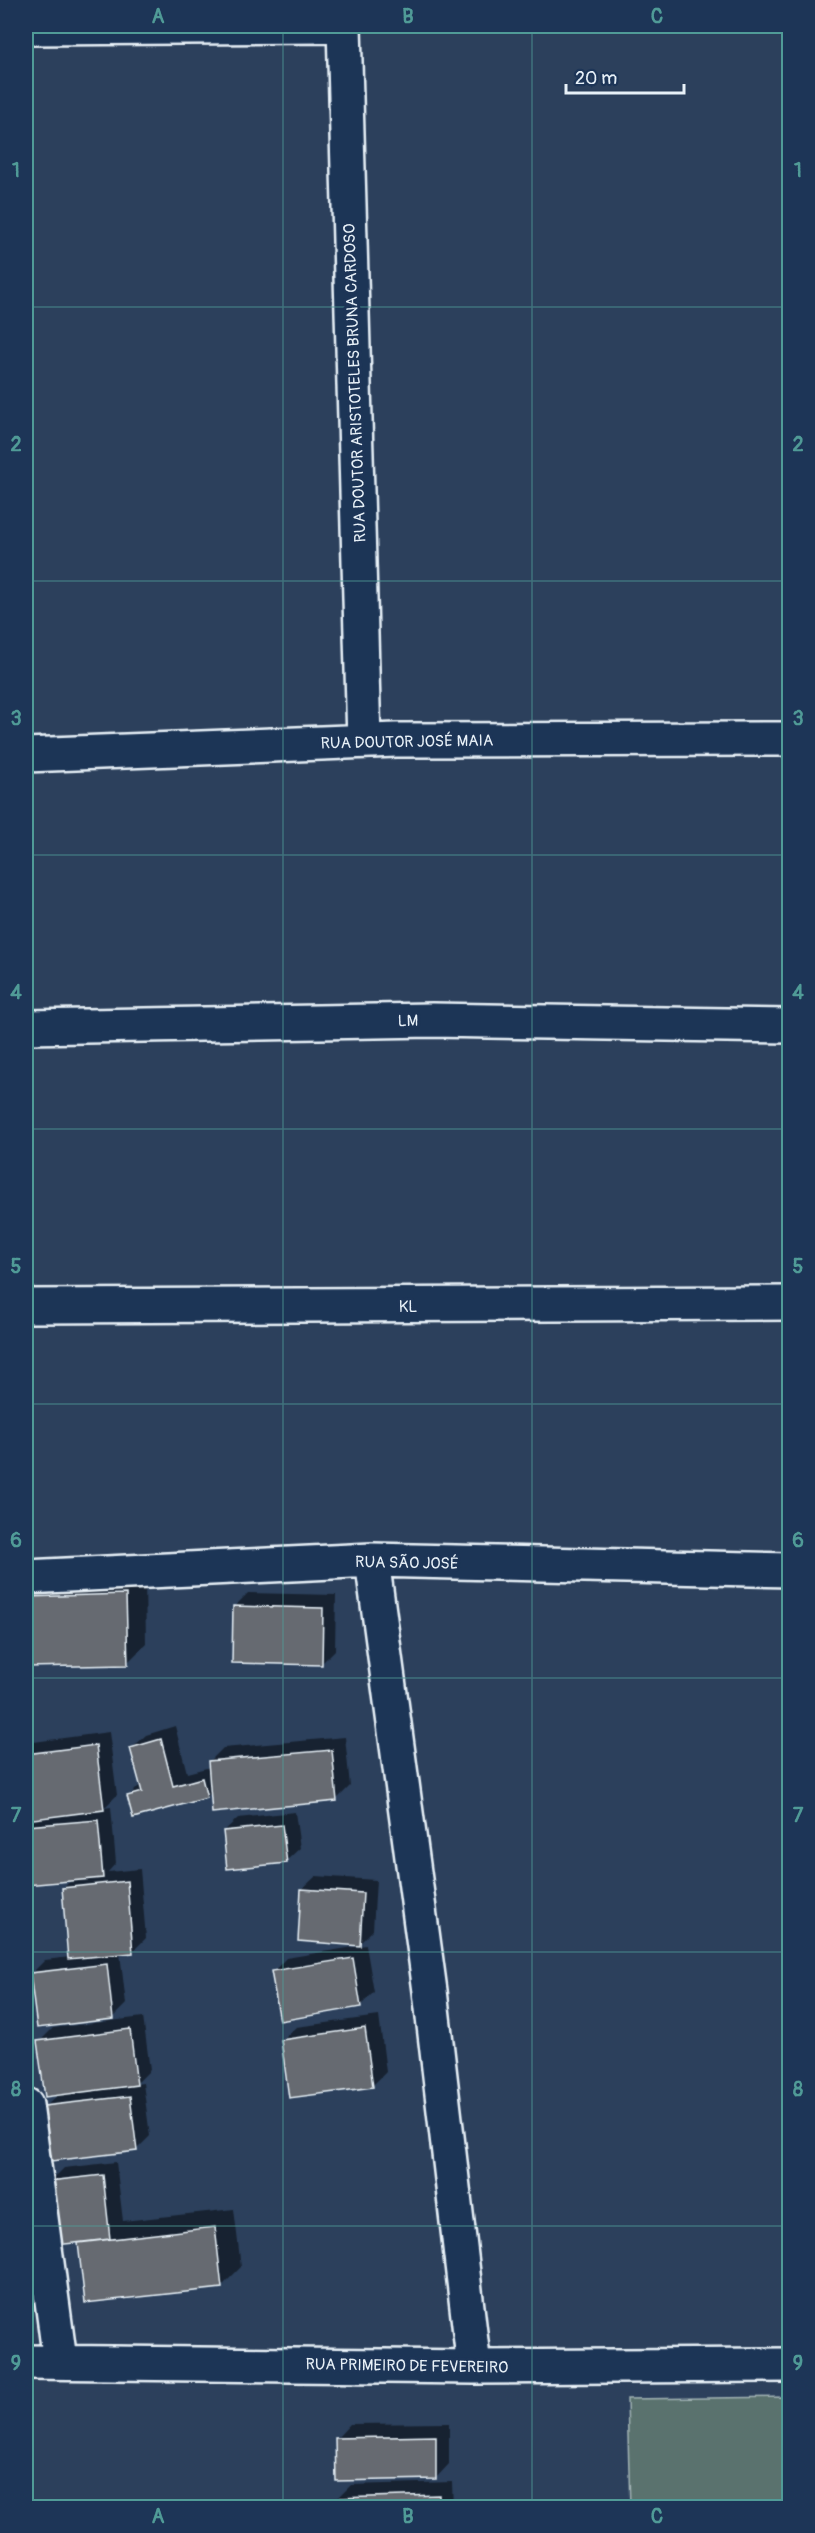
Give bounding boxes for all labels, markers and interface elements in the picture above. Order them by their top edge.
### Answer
text: A [152,4,165,29]
text: B [402,4,414,29]
text: C [651,4,663,29]
scale bar [566,57,684,95]
text: 20 m [575,67,617,90]
text: 1 [12,158,20,183]
text: 1 [794,158,802,183]
street label: RUA DOUTOR ARISTOTELES BRUNA CARDOSO [339,223,371,543]
text: 2 [10,432,22,457]
text: 2 [792,432,804,457]
text: 3 [10,706,22,731]
text: 3 [792,706,804,731]
street label: RUA DOUTOR JOSÉ MAIA [321,730,494,754]
text: 4 [10,980,22,1005]
text: 4 [792,980,804,1005]
street label: LM [398,1011,418,1031]
text: 5 [11,1254,22,1279]
text: 5 [793,1254,804,1279]
street label: KL [399,1297,417,1317]
text: 6 [10,1528,22,1553]
text: 6 [792,1528,804,1553]
street label: RUA SÃO JOSÉ [355,1552,459,1574]
text: 7 [11,1803,22,1828]
text: 7 [793,1803,804,1828]
text: 8 [11,2077,21,2102]
text: 8 [793,2077,803,2102]
text: 9 [11,2351,21,2376]
text: 9 [793,2351,803,2376]
street label: RUA PRIMEIRO DE FEVEREIRO [305,2354,509,2378]
text: A [152,2504,165,2529]
text: B [402,2504,414,2529]
text: C [651,2504,663,2529]

